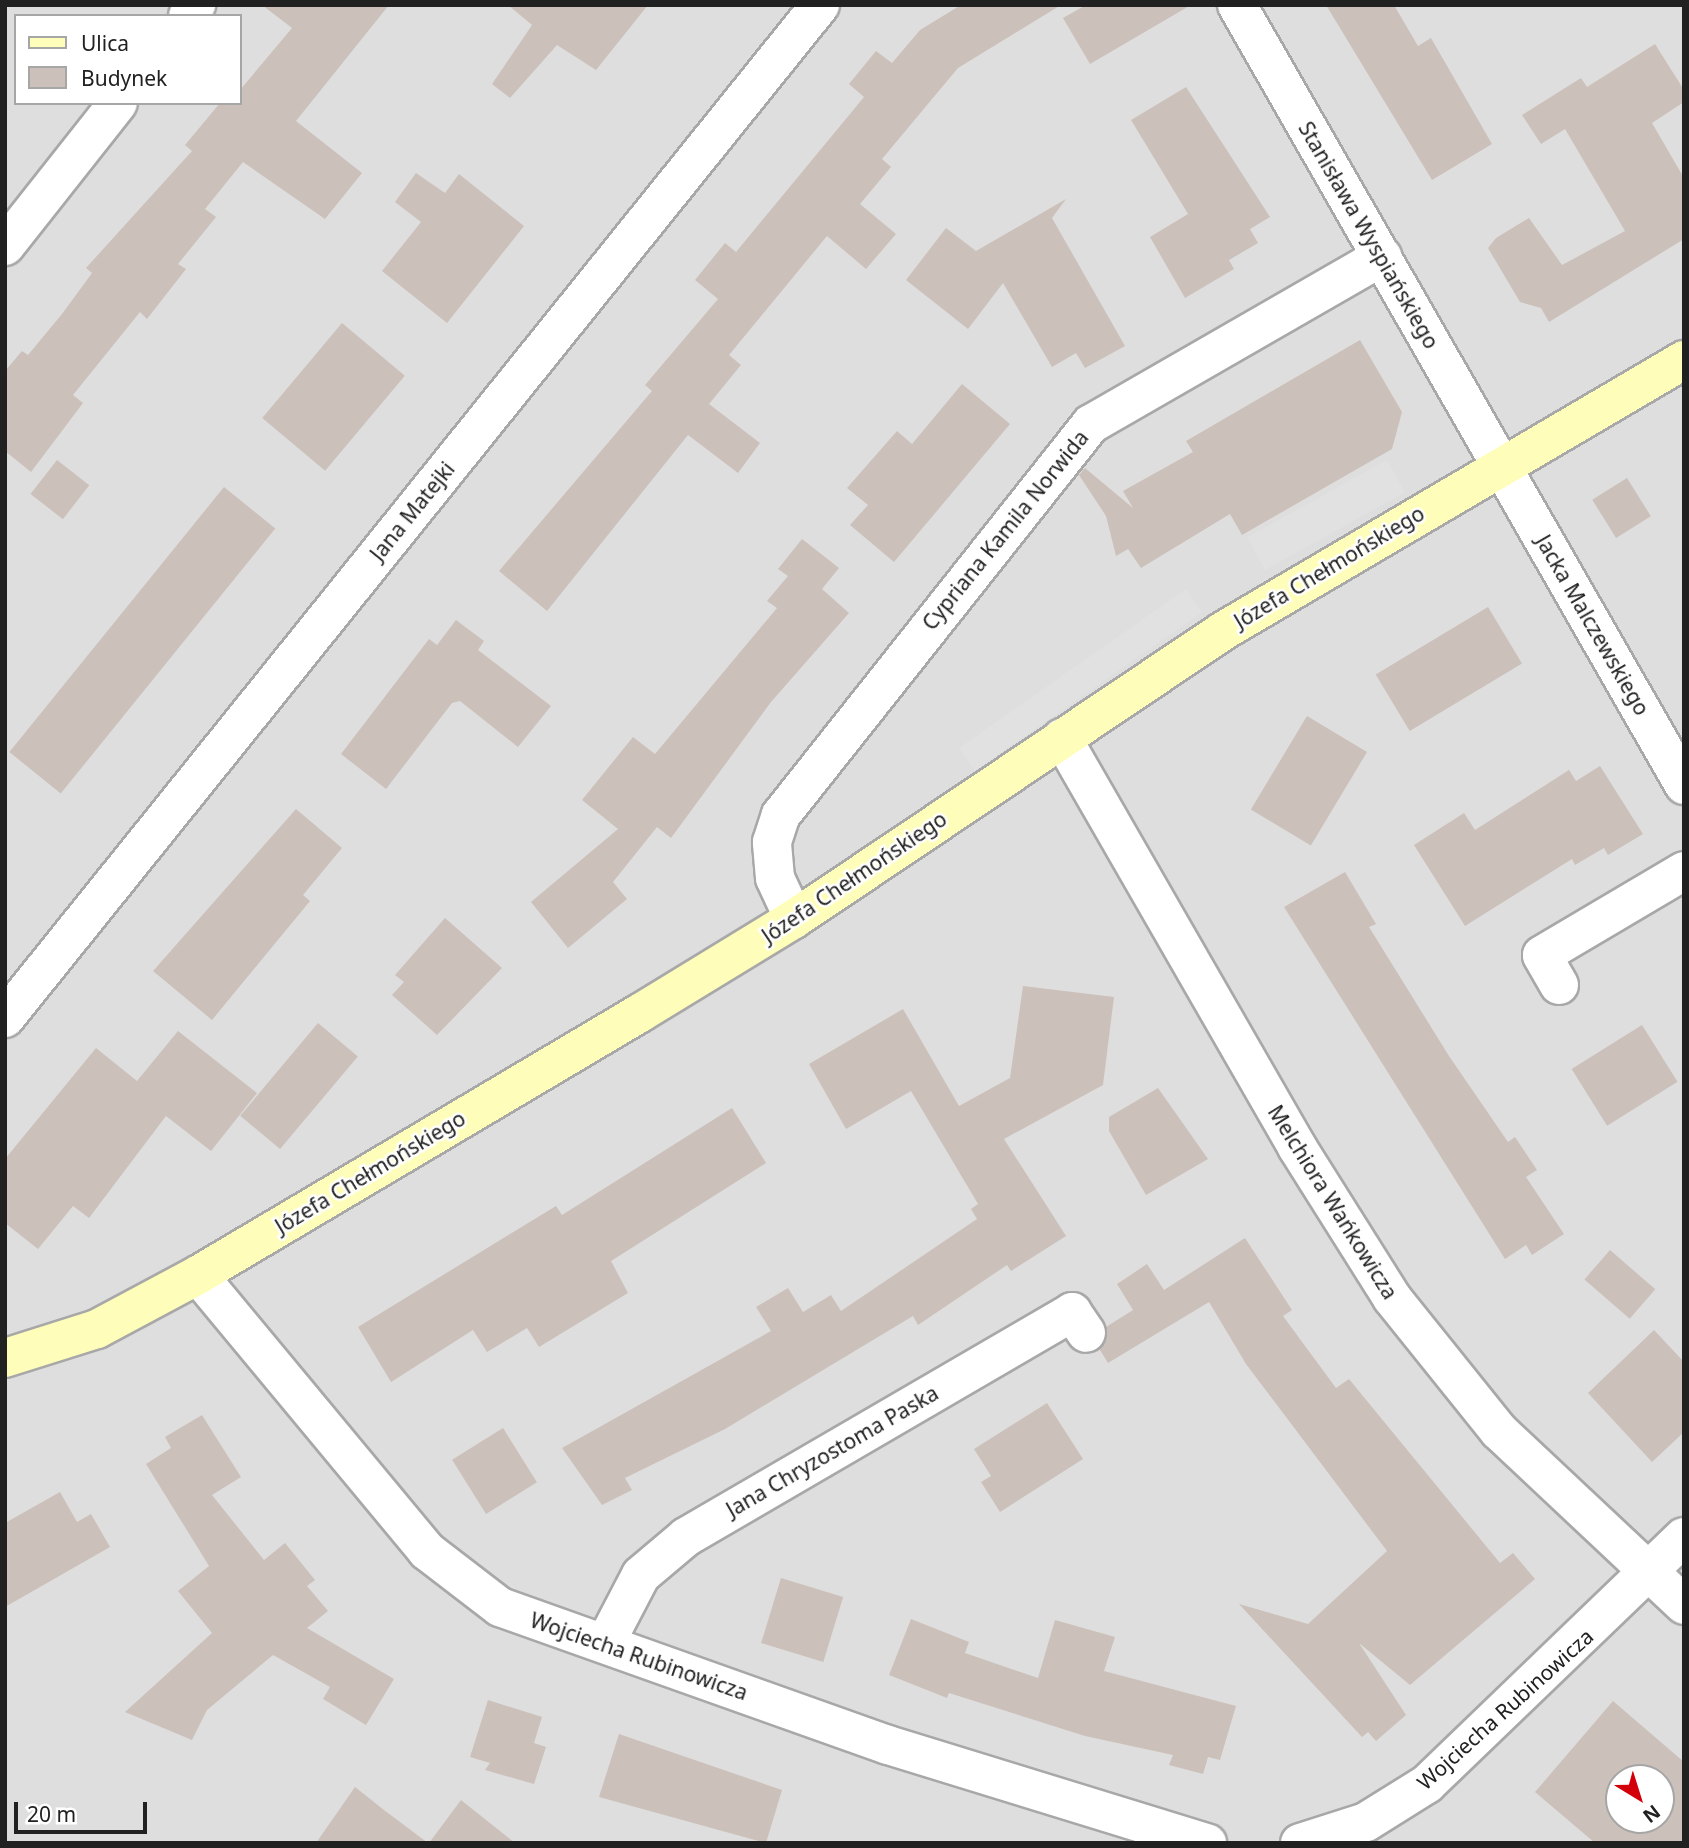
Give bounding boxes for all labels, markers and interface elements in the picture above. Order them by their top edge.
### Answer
legend [14,14,242,105]
text: Ulica [81,29,129,57]
text: Budynek [81,64,167,92]
street label: Stanisława Wyspiańskiego [1294,117,1444,353]
street label: Cypriana Kamila Norwida [917,425,1093,635]
street label: Jana Matejki [364,456,460,566]
street label: Józefa Chełmońskiego [1229,500,1429,634]
street label: Jacka Malczewskiego [1531,530,1655,720]
street label: Józefa Chełmońskiego [757,806,951,948]
street label: Melchiora Wańkowicza [1263,1100,1403,1304]
street label: Józefa Chełmońskiego [270,1105,470,1239]
street label: Jana Chryzostoma Paska [721,1380,943,1522]
street label: Wojciecha Rubinowicza [527,1607,751,1705]
street label: Wojciecha Rubinowicza [1412,1623,1598,1795]
north arrow [1605,1764,1675,1834]
scale bar [18,1788,150,1832]
text: N [1638,1799,1666,1829]
text: 20 m [27,1800,76,1828]

